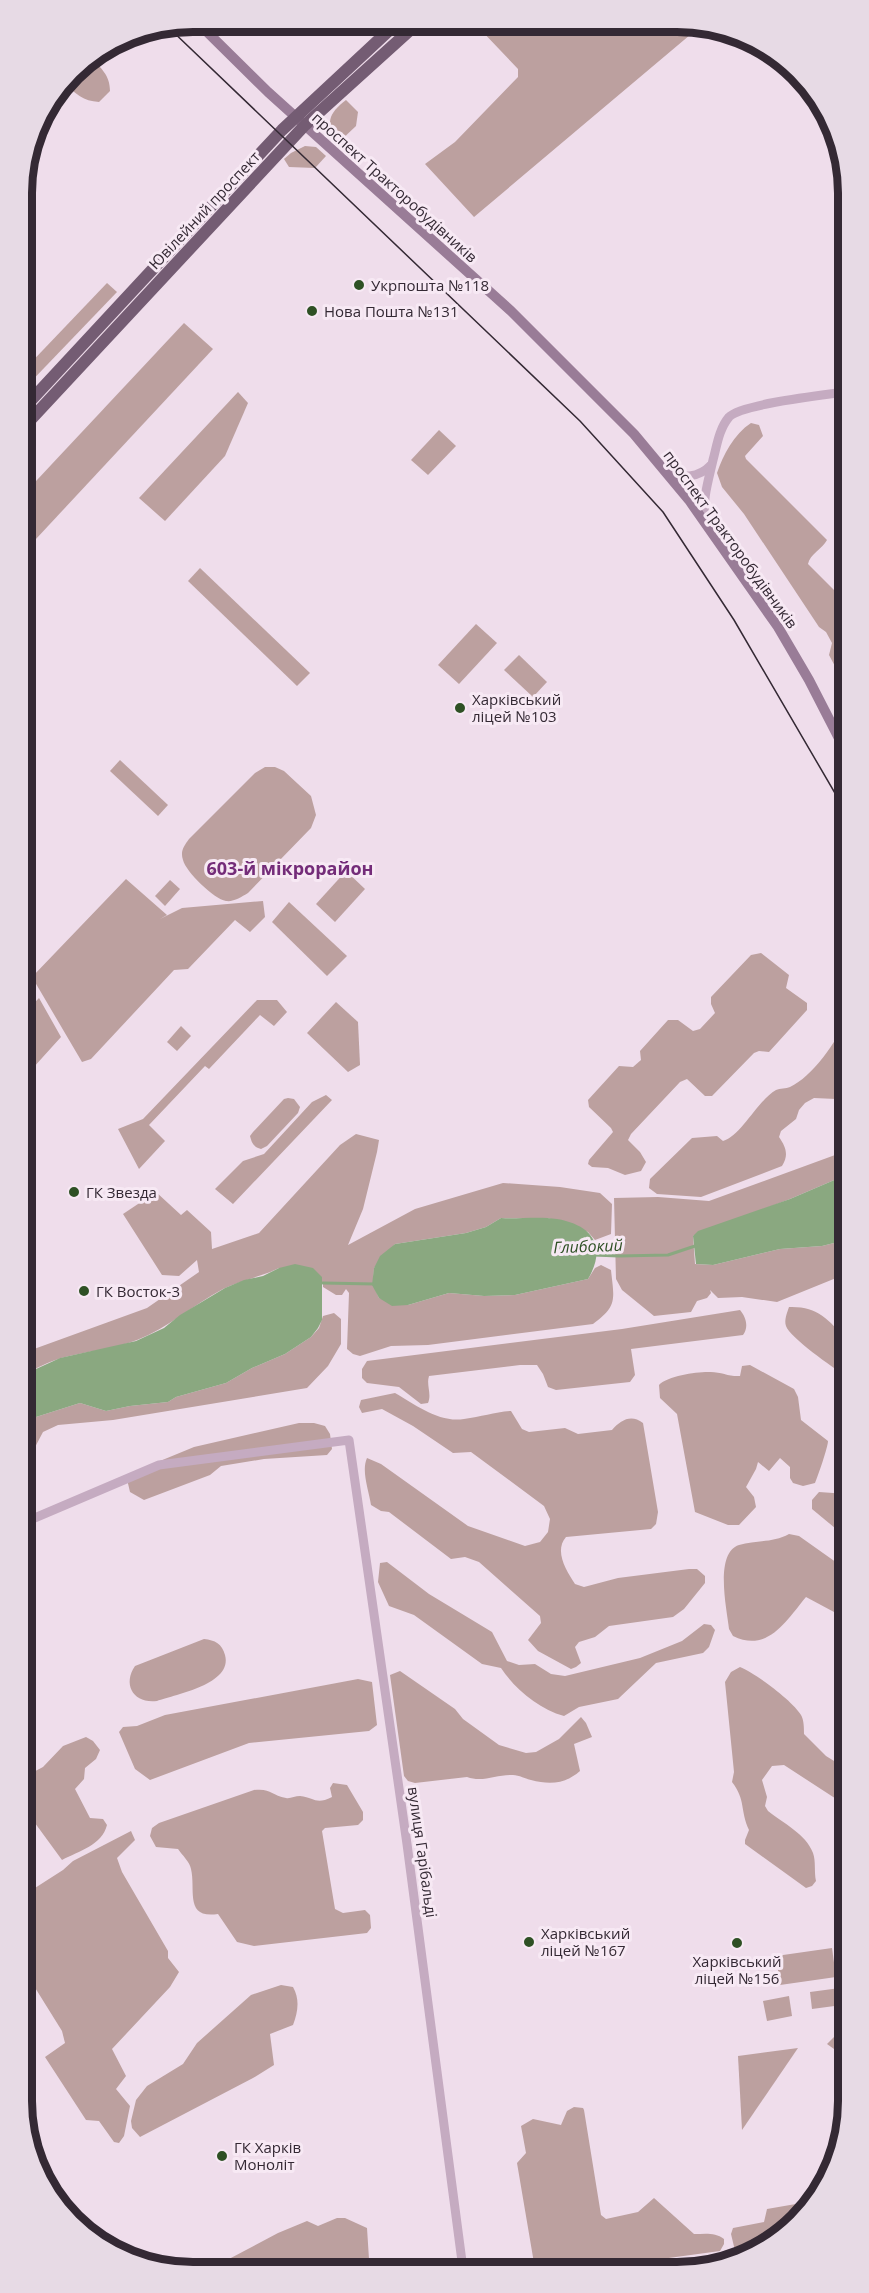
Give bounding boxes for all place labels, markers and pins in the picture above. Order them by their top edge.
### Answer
place label: Укрпошта №118 [371,275,489,295]
marker: Укрпошта №118 [352,278,366,292]
place label: Нова Пошта №131 [324,301,459,321]
marker: Нова Пошта №131 [305,304,319,318]
place label: Харківський ліцей №103 [472,689,561,726]
marker: Харківський ліцей №103 [453,701,467,715]
place label: ГК Звезда [86,1182,157,1202]
marker: ГК Звезда [67,1185,81,1199]
place label: ГК Восток-3 [96,1281,180,1301]
marker: ГК Восток-3 [77,1284,91,1298]
place label: Харківський ліцей №167 [541,1923,630,1960]
marker: Харківський ліцей №167 [522,1935,536,1949]
marker: Харківський ліцей №156 [730,1936,744,1950]
place label: Харківський ліцей №156 [692,1951,782,1988]
place label: ГК Харків Моноліт [234,2137,301,2174]
marker: ГК Харків Моноліт [215,2149,229,2163]

